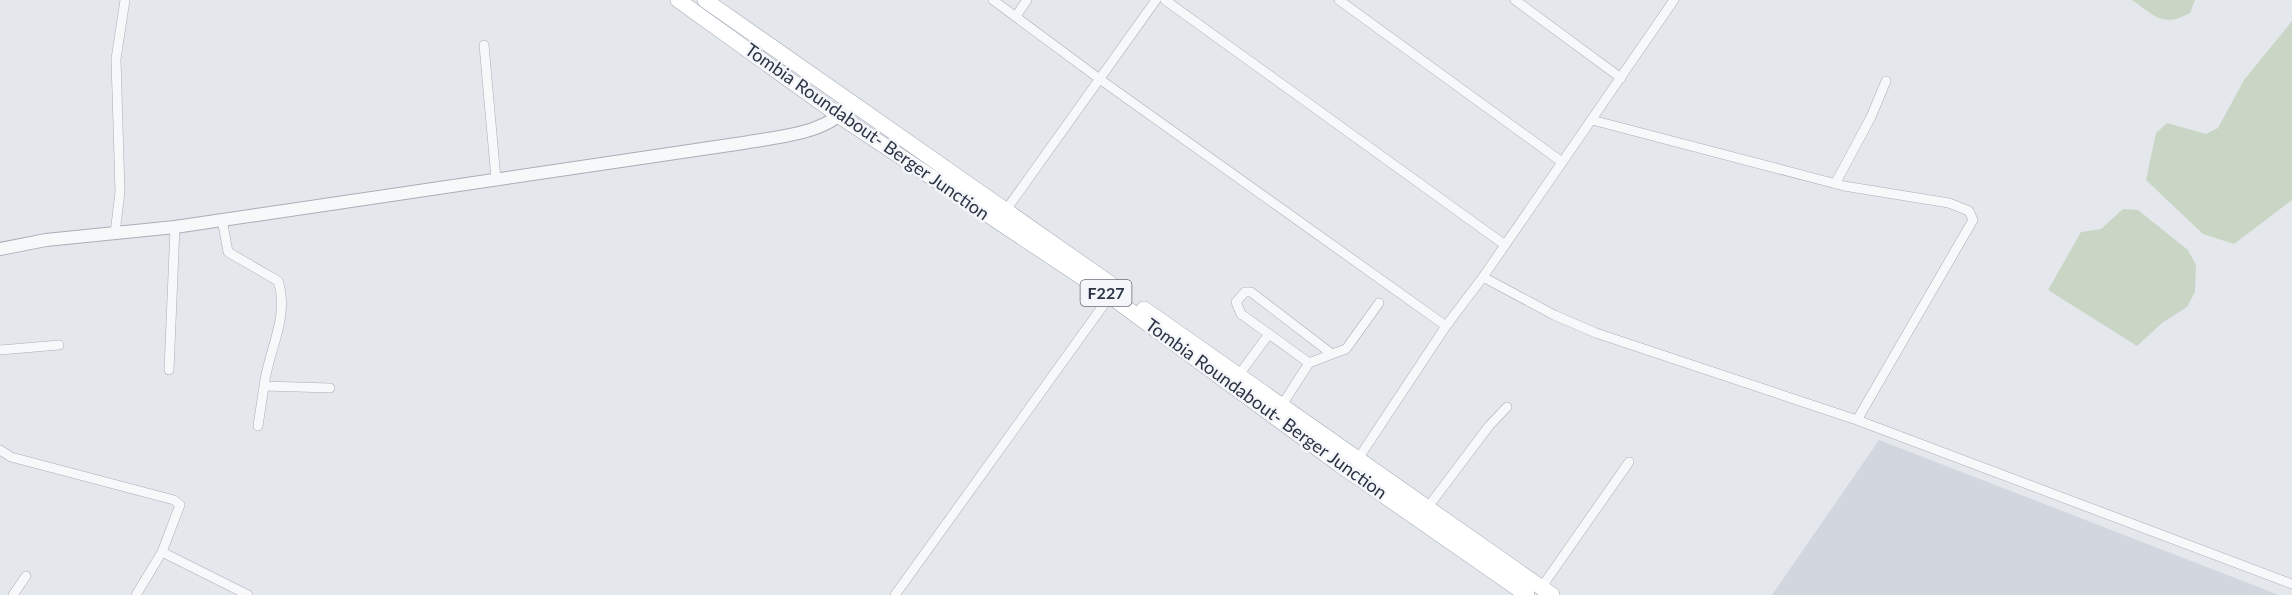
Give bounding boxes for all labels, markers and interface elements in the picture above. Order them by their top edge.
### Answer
street label: Tombia Roundabout- Berger Junction [741,38,994,224]
road number: F227 [1080,280,1132,306]
street label: Tombia Roundabout- Berger Junction [1142,313,1392,503]

